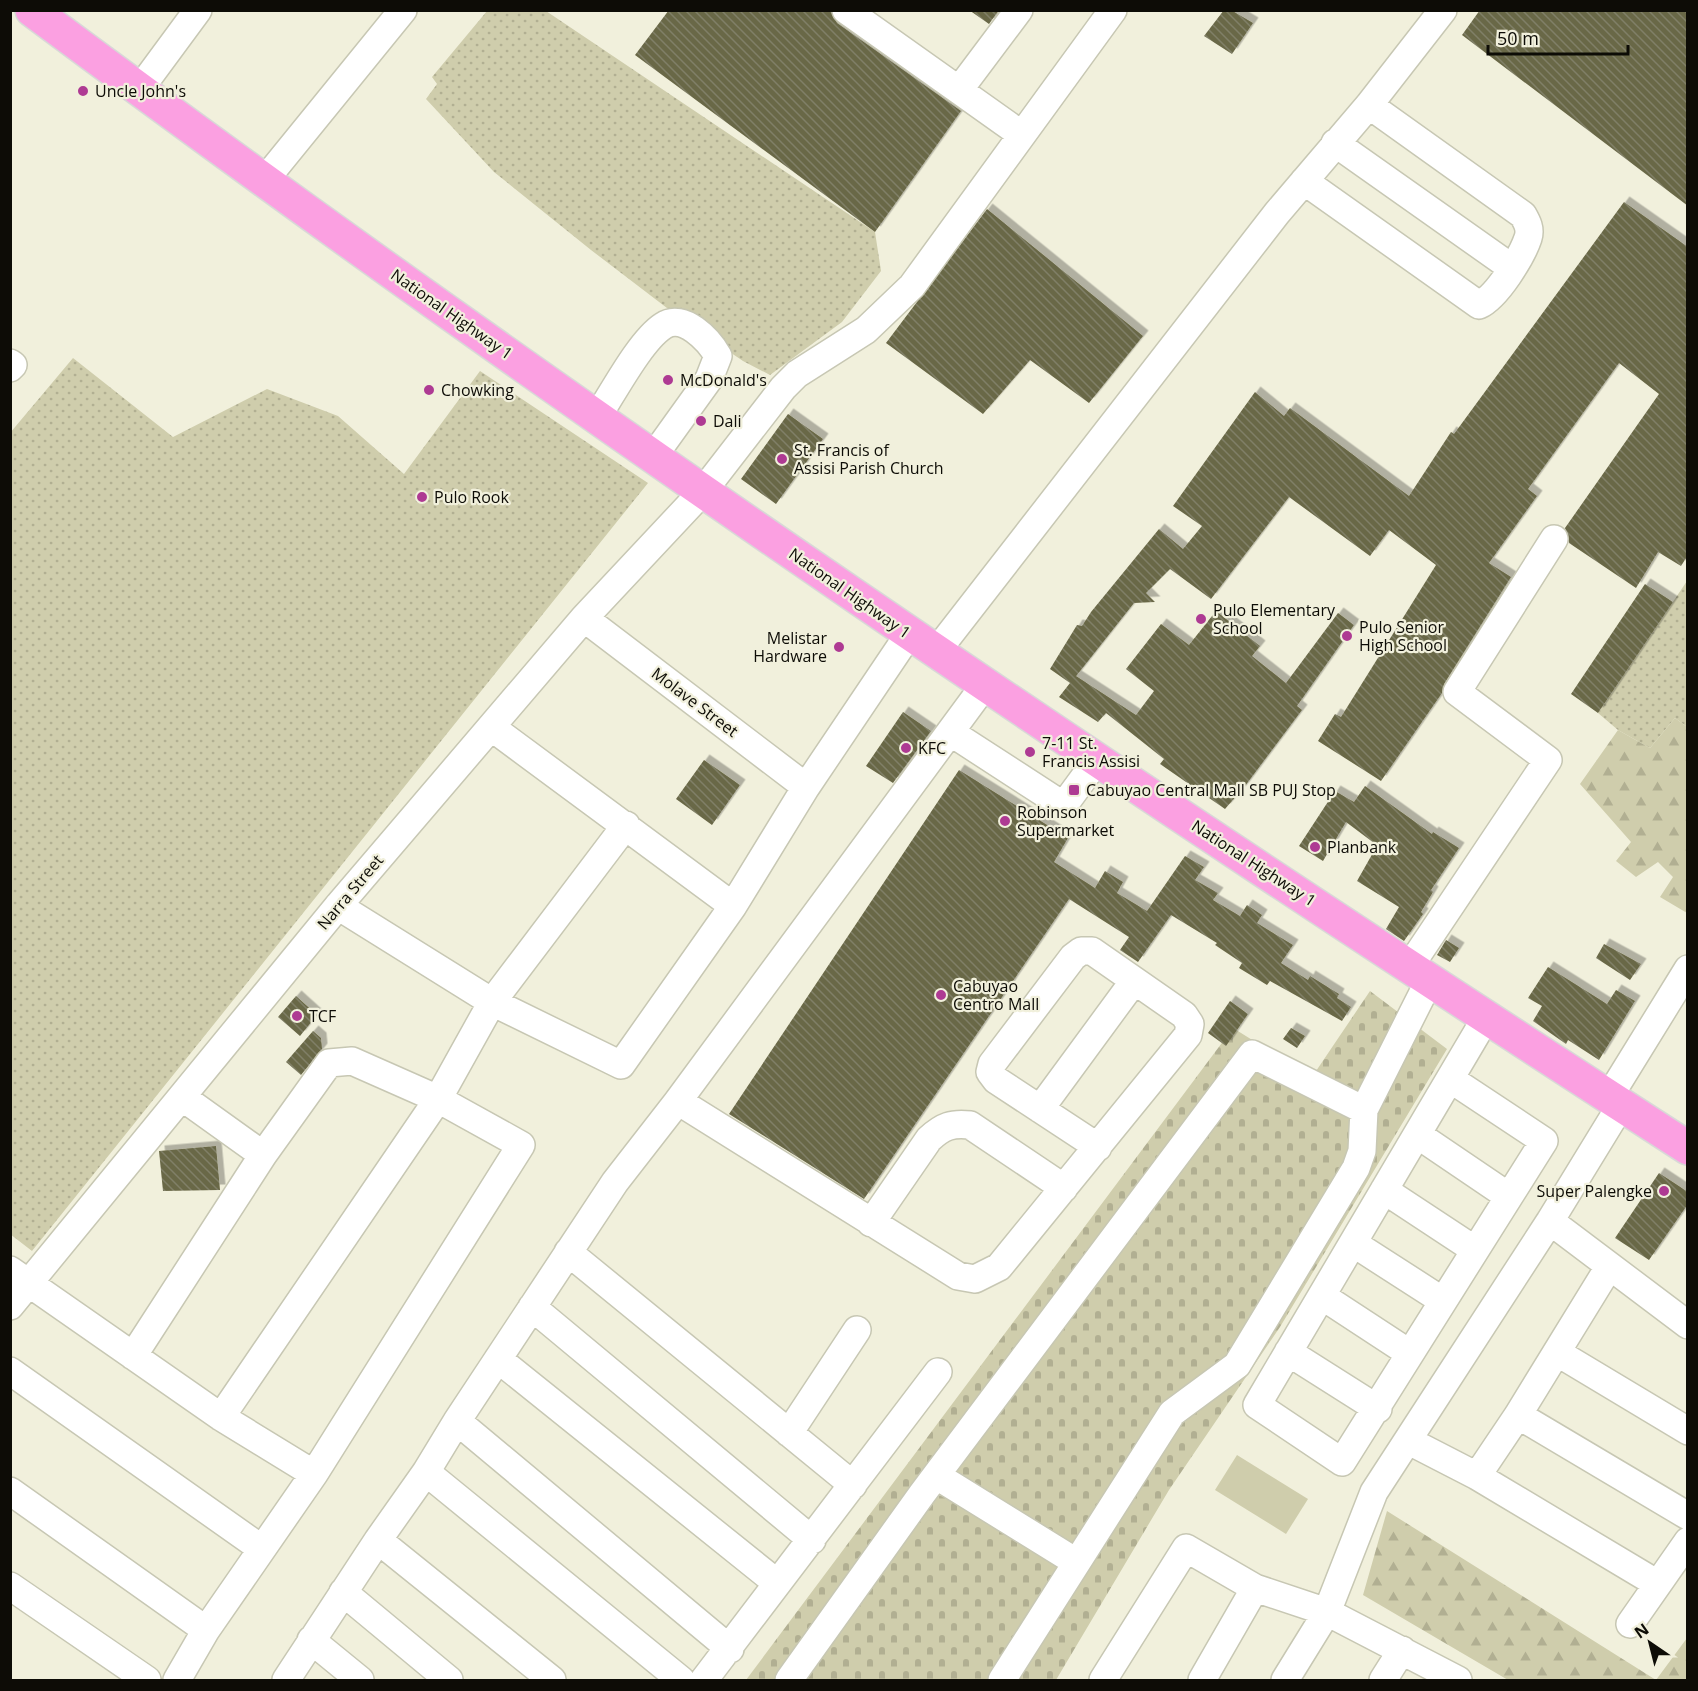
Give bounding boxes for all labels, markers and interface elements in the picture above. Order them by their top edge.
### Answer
scale bar [1488,18,1628,56]
text: 50 m [1497,26,1539,50]
place label: Uncle John's [95,80,186,102]
marker: Uncle John's [76,84,90,98]
street label: National Highway 1 [387,264,517,364]
place label: McDonald's [680,369,767,391]
marker: McDonald's [661,373,675,387]
place label: Chowking [441,379,514,401]
marker: Chowking [422,383,436,397]
place label: Dali [713,410,742,432]
marker: Dali [694,414,708,428]
place label: St. Francis of Assisi Parish Church [794,439,944,479]
marker: St. Francis of Assisi Parish Church [775,452,789,466]
place label: Pulo Rook [434,486,509,508]
marker: Pulo Rook [415,490,429,504]
street label: National Highway 1 [785,543,915,643]
place label: Pulo Elementary School [1213,599,1336,639]
marker: Pulo Elementary School [1194,612,1208,626]
place label: Pulo Senior High School [1359,616,1447,656]
place label: Melistar Hardware [753,627,827,667]
marker: Pulo Senior High School [1340,629,1354,643]
marker: Melistar Hardware [832,640,846,654]
street label: Molave Street [647,662,743,742]
place label: 7-11 St. Francis Assisi [1042,732,1140,772]
place label: KFC [918,737,946,759]
marker: KFC [899,741,913,755]
marker: 7-11 St. Francis Assisi [1023,745,1037,759]
place label: Cabuyao Central Mall SB PUJ Stop [1086,779,1336,801]
marker: Cabuyao Central Mall SB PUJ Stop [1067,783,1081,797]
place label: Robinson Supermarket [1017,801,1115,841]
marker: Robinson Supermarket [998,814,1012,828]
street label: National Highway 1 [1188,815,1320,911]
place label: Planbank [1327,836,1397,858]
marker: Planbank [1308,840,1322,854]
street label: Narra Street [312,850,388,934]
place label: Cabuyao Centro Mall [953,975,1039,1015]
marker: Cabuyao Centro Mall [934,988,948,1002]
place label: TCF [309,1005,336,1027]
marker: TCF [290,1009,304,1023]
place label: Super Palengke [1537,1180,1652,1202]
marker: Super Palengke [1657,1184,1671,1198]
north arrow [1620,1613,1680,1673]
text: N [1630,1618,1653,1643]

